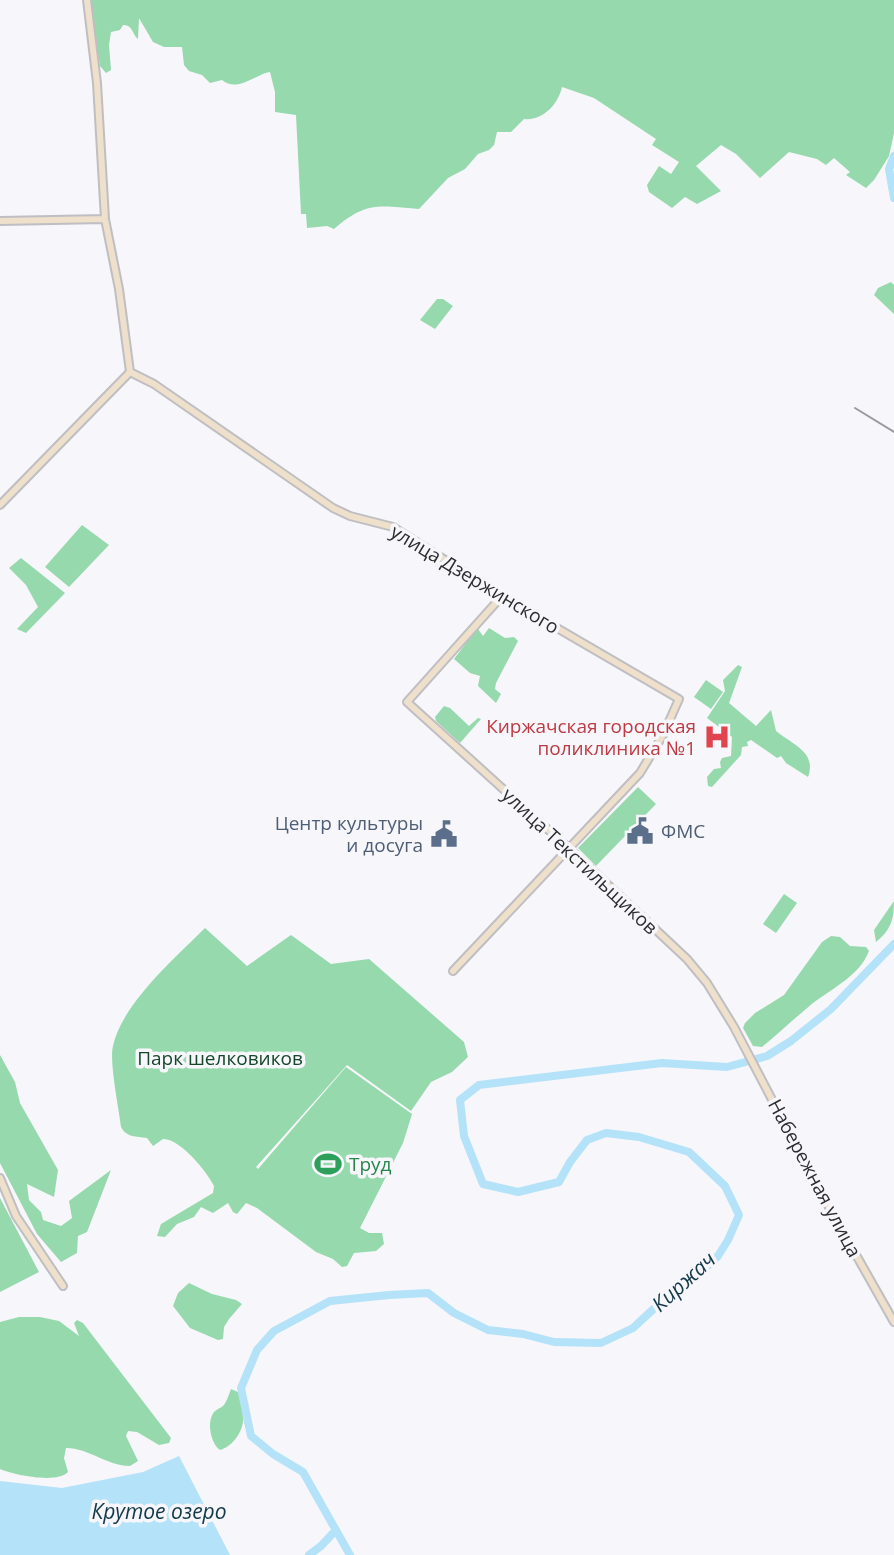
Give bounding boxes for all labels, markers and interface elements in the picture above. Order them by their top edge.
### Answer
street label: улица Дзержинского [386,518,564,640]
place label: Киржачская городская поликлиника №1 [486,713,696,761]
hospital icon: Киржачская городская поликлиника №1 [702,722,732,752]
street label: улица Текстильщиков [496,782,664,940]
place label: Центр культуры и досуга [275,810,423,858]
public building icon: ФМС [625,816,655,846]
place label: ФМС [661,818,705,844]
public building icon: Центр культуры и досуга [429,819,459,849]
park label: Парк шелковиков [137,1045,303,1071]
street label: Набережная улица [762,1094,868,1262]
sports icon: Труд [313,1149,343,1179]
place label: Труд [349,1151,392,1177]
water label: Киржач [645,1245,722,1317]
water label: Крутое озеро [91,1497,227,1525]

